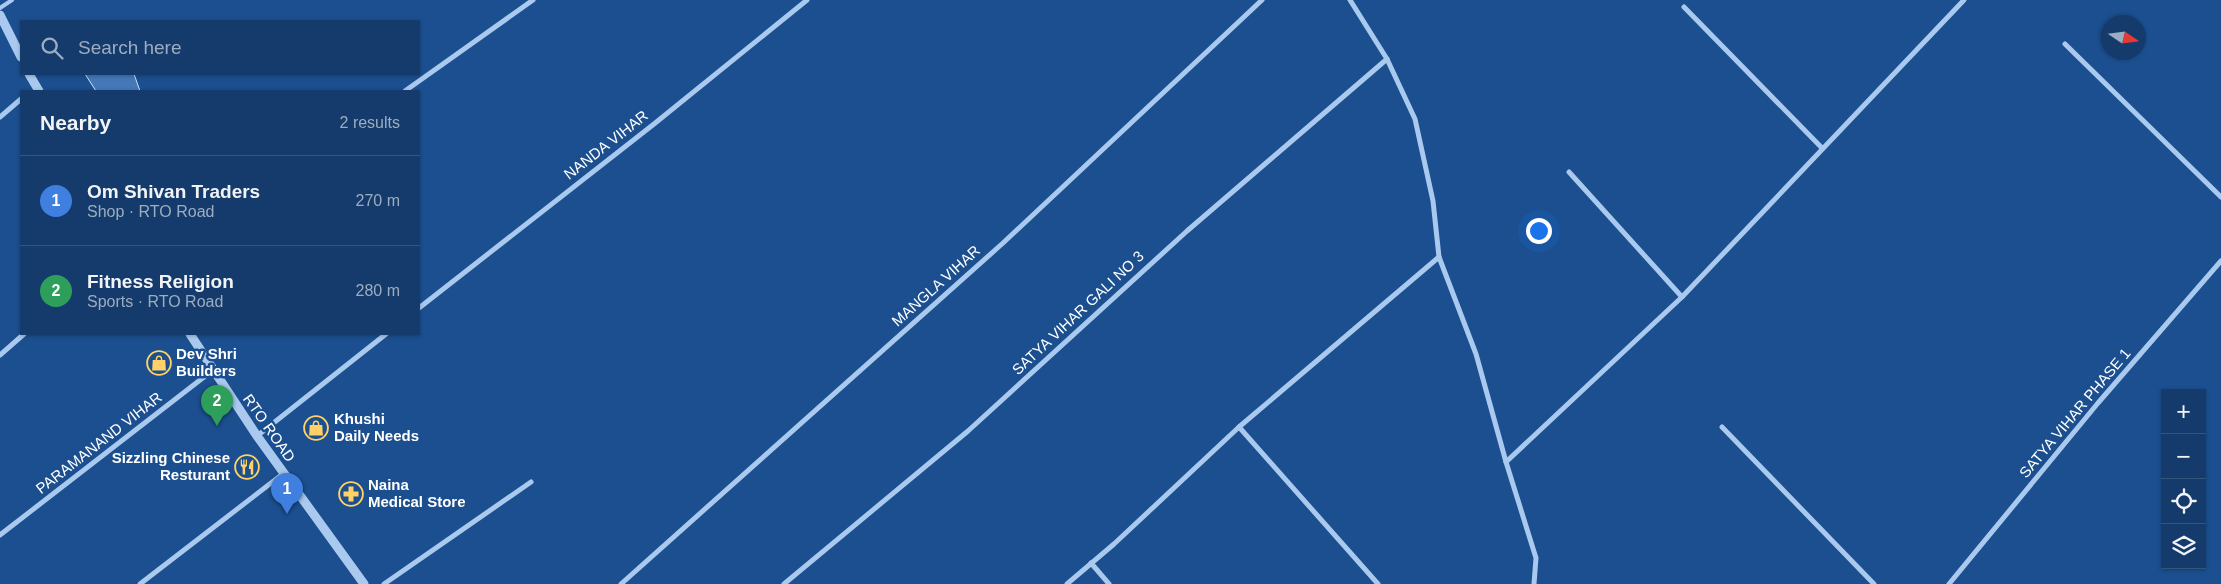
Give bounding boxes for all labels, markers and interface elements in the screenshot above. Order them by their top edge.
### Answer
north arrow [2101,15,2146,60]
search box [20,20,420,75]
icon: search [38,34,66,62]
text: Search here [78,37,182,58]
street label: NANDA VIHAR [560,107,651,183]
text: Nearby [40,111,111,134]
text: 2 results [340,114,400,131]
text: Om Shivan Traders [87,181,260,202]
text: 1 [52,192,60,209]
text: 270 m [356,192,400,209]
text: Shop · RTO Road [87,203,214,220]
your location [1526,218,1552,244]
street label: MANGLA VIHAR [888,242,983,330]
street label: SATYA VIHAR GALI NO 3 [1008,247,1147,378]
text: Fitness Religion [87,271,234,292]
text: 2 [52,282,60,299]
text: 280 m [356,282,400,299]
text: Sports · RTO Road [87,293,223,310]
place label: Dev Shri Builders [176,345,237,379]
street label: SATYA VIHAR PHASE 1 [2016,345,2134,481]
shop icon: Dev Shri Builders [146,350,172,376]
pin: 2 [201,385,233,426]
street label: PARAMANAND VIHAR [32,388,165,497]
map controls [2161,389,2206,569]
button: + [2161,389,2206,434]
street label: RTO ROAD [240,391,299,465]
place label: Khushi Daily Needs [334,410,419,444]
shop icon: Khushi Daily Needs [303,415,329,441]
button: − [2161,434,2206,479]
place label: Sizzling Chinese Resturant [112,449,230,483]
restaurant icon: Sizzling Chinese Resturant [234,454,260,480]
pin: 1 [271,473,303,514]
place label: Naina Medical Store [368,476,466,510]
button: locate [2161,479,2206,524]
pharmacy icon: Naina Medical Store [338,481,364,507]
button: layers [2161,524,2206,569]

